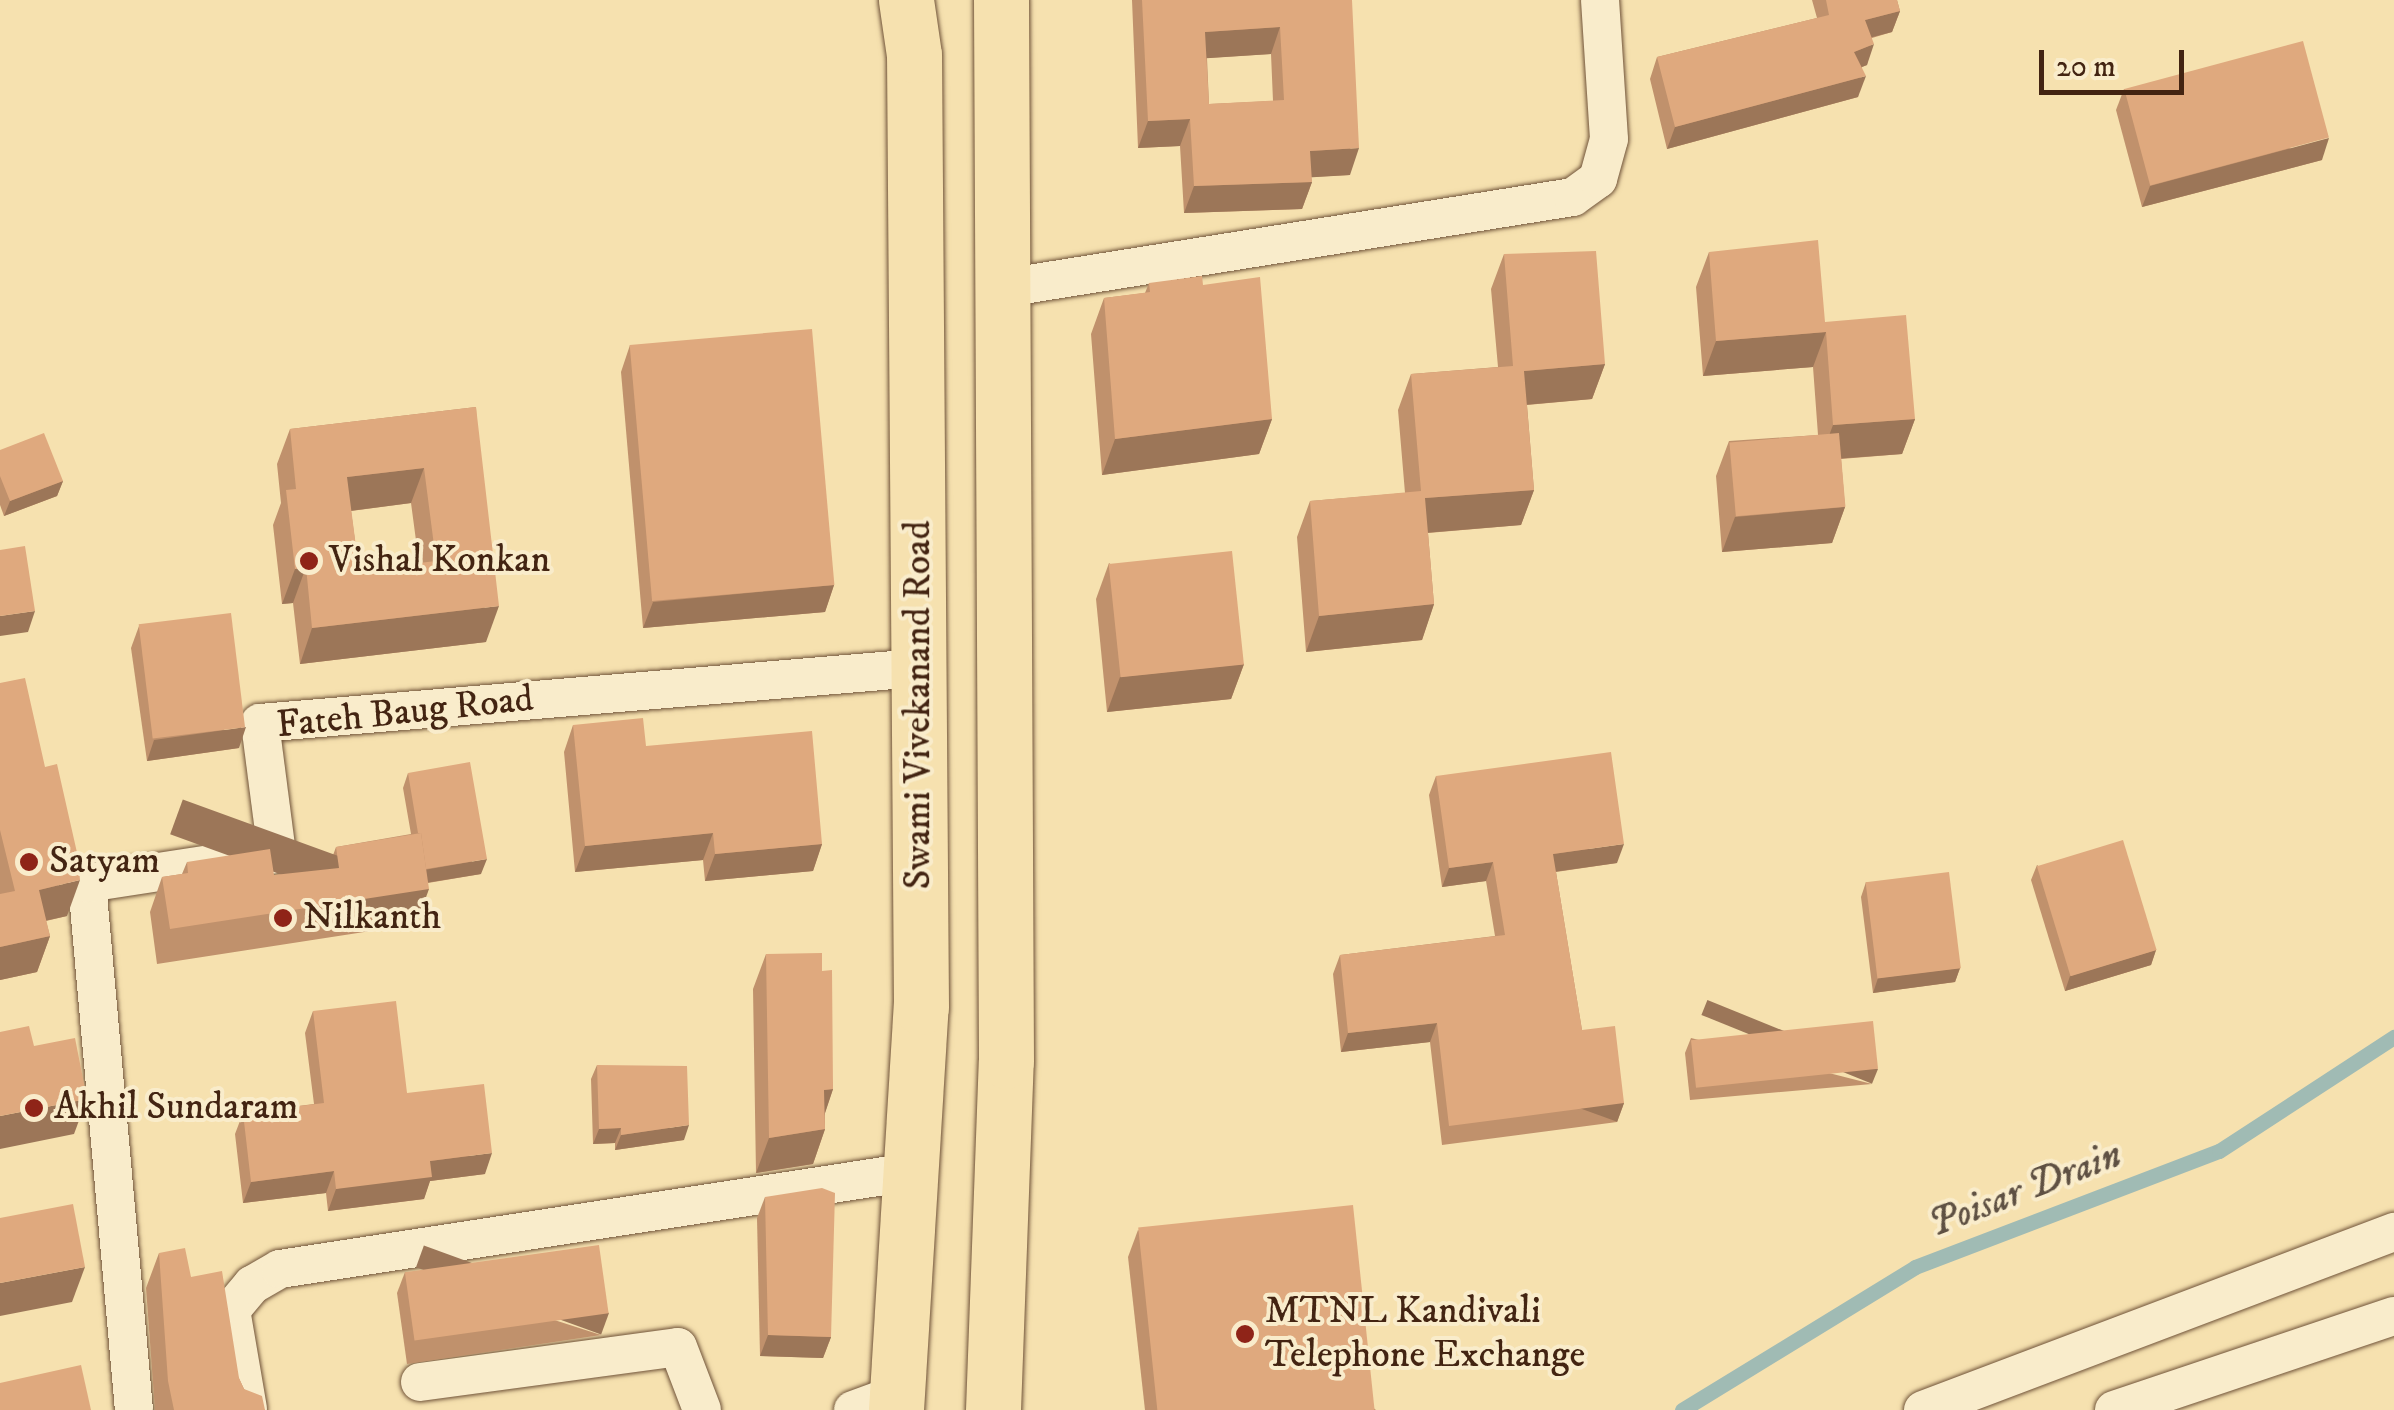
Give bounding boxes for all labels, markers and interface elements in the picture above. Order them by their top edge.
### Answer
scale bar [2044,30,2189,92]
text: 20 m [2056,49,2116,86]
street label: Swami Vivekanand Road [896,521,942,889]
place label: Vishal Konkan [329,538,550,584]
marker: Vishal Konkan [298,550,320,572]
street label: Fateh Baug Road [274,677,536,749]
place label: Satyam [49,839,160,885]
marker: Satyam [18,851,40,873]
place label: Nilkanth [303,895,441,941]
marker: Nilkanth [272,907,294,929]
place label: Akhil Sundaram [54,1085,298,1131]
marker: Akhil Sundaram [23,1097,45,1119]
water label: Poisar Drain [1922,1131,2128,1249]
place label: MTNL Kandivali Telephone Exchange [1265,1289,1585,1378]
marker: MTNL Kandivali Telephone Exchange [1234,1323,1256,1345]

